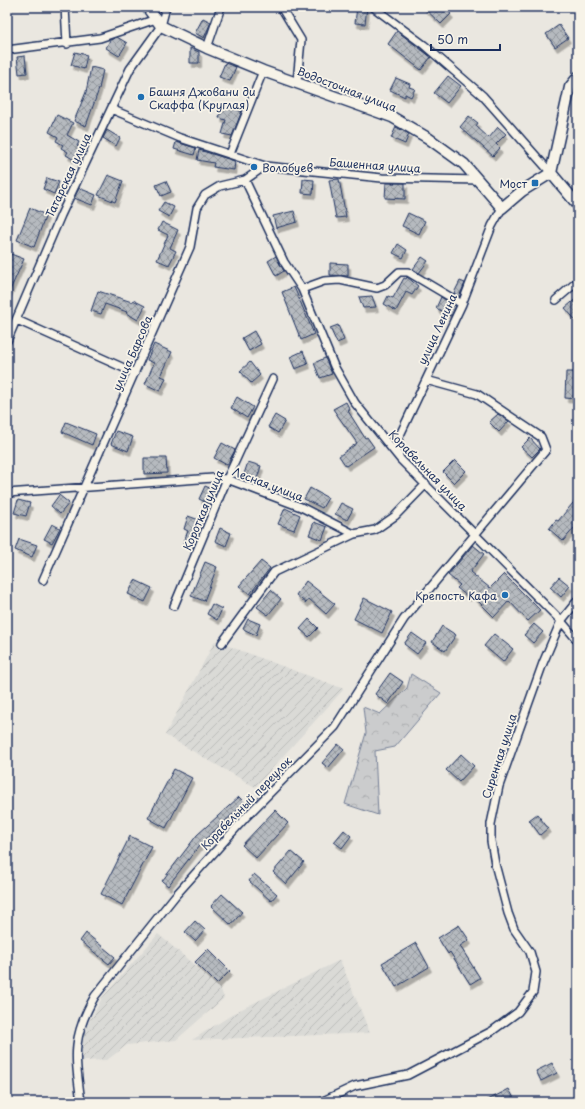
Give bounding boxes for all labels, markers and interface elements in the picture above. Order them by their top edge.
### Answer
scale bar [431,26,500,52]
text: 50 m [437,30,468,48]
street label: Водосточная улица [295,62,399,116]
place label: Башня Джовани ди Скаффа (Круглая) [149,83,255,113]
marker: Башня Джовани ди Скаффа (Круглая) [136,92,146,102]
street label: Татарская улица [41,130,95,220]
street label: Башенная улица [329,153,421,177]
place label: Волобуев [262,159,314,176]
marker: Волобуев [249,162,259,172]
place label: Мост [499,175,528,192]
marker: Мост [530,178,540,188]
street label: улица Ленина [413,291,461,367]
street label: улица Барсова [108,312,156,393]
street label: Корабельная улица [385,426,471,514]
street label: Лесная улица [230,463,306,505]
street label: Короткая улица [178,467,228,553]
place label: Крепость Кафа [415,587,497,604]
marker: Крепость Кафа [500,590,510,600]
street label: Сиренная улица [477,711,521,801]
street label: Корабельный переулок [197,752,296,854]

